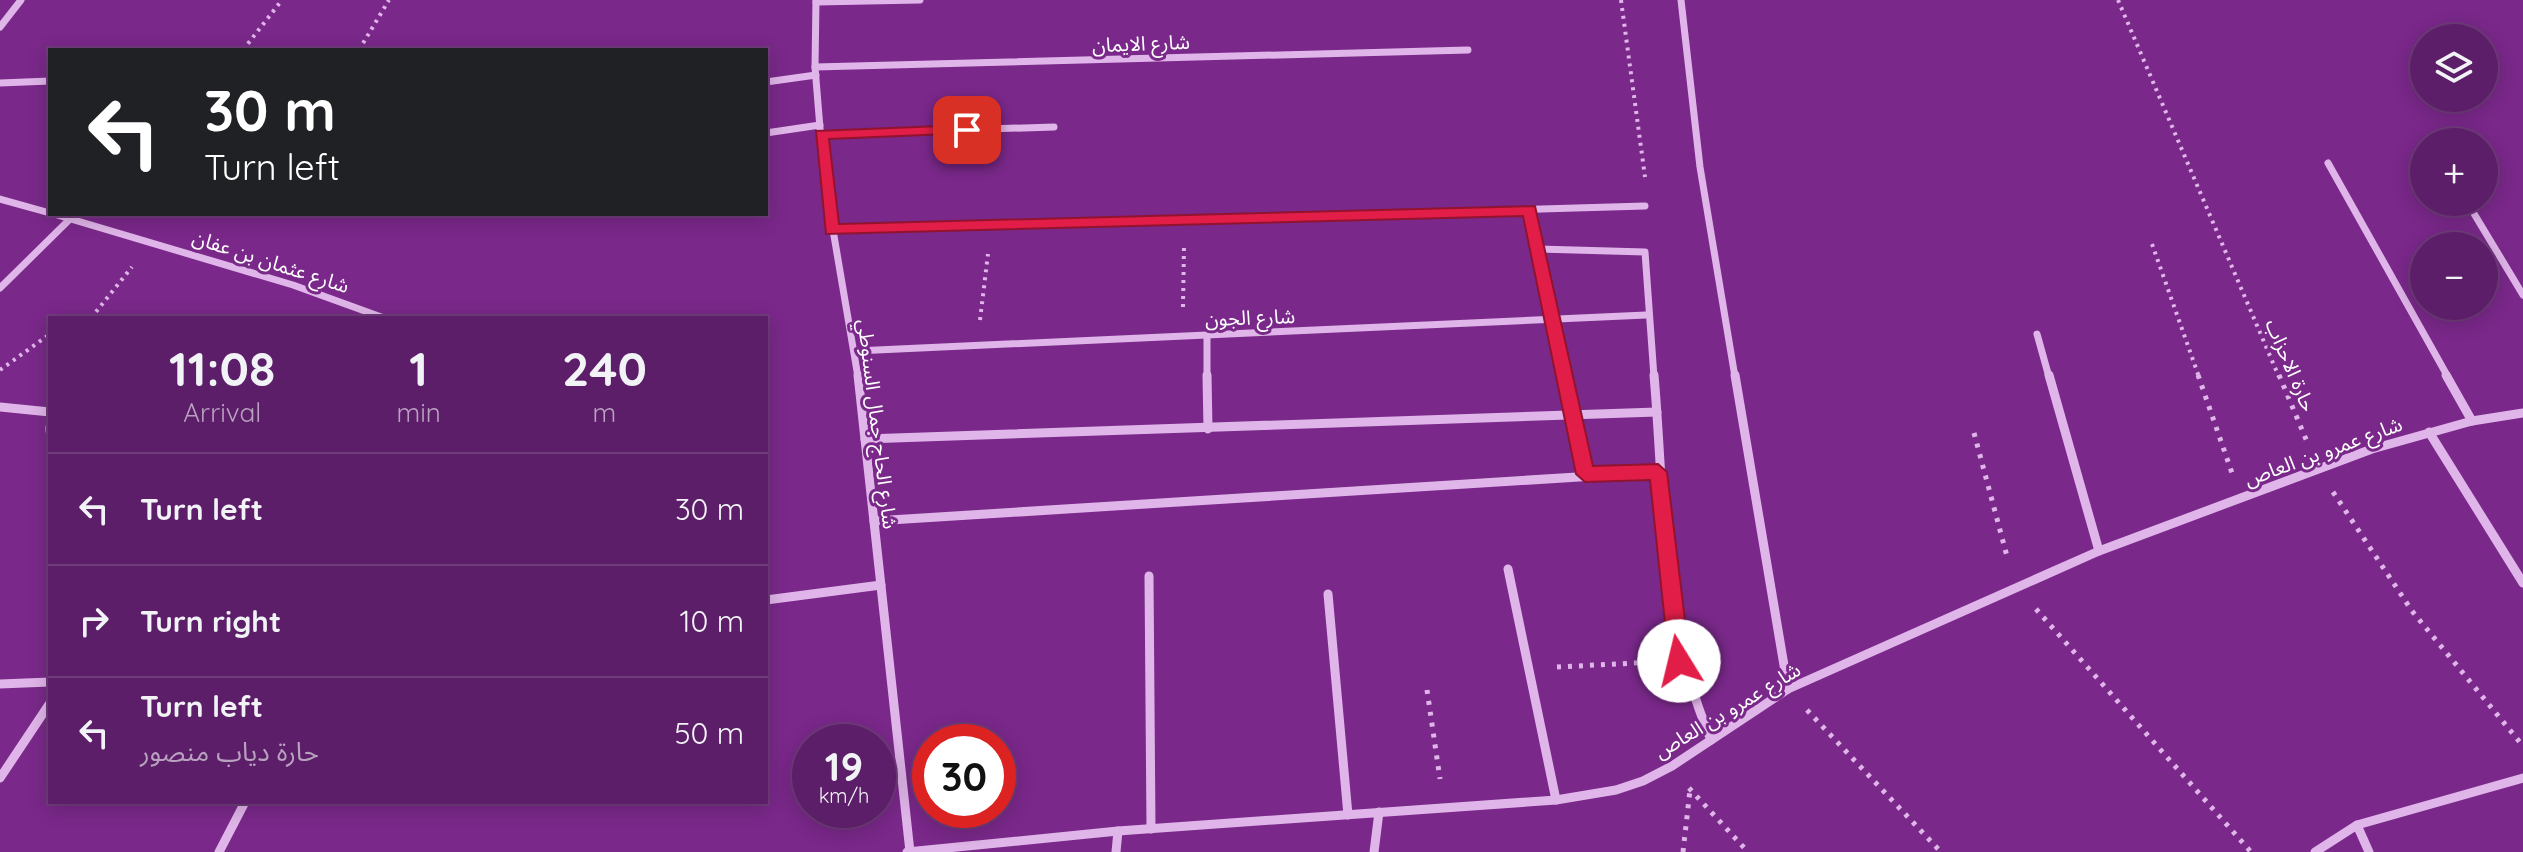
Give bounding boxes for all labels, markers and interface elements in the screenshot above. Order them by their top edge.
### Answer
map controls [2410,24,2498,320]
button: layers [2410,24,2498,112]
street label: شارع الايمان [1092,29,1190,60]
text: 30 m [204,75,336,145]
icon: left [72,80,176,184]
pin [933,96,1001,164]
icon: arrive [945,108,989,152]
button: + [2410,128,2498,216]
text: Turn left [204,144,340,189]
street label: شارع عثمان بن عفان [188,224,353,301]
button: − [2410,232,2498,320]
street label: شارع الجون [1204,303,1296,334]
street label: حارة الاحزاب [2260,315,2322,415]
street label: شارع الحاج جمال السنوطي [849,318,903,531]
text: 11:08 [169,338,275,398]
text: 1 [409,338,428,398]
text: 240 [562,338,647,398]
text: Arrival [183,396,261,429]
text: min [396,396,441,429]
text: m [593,396,616,429]
street label: شارع عمرو بن العاص [2241,411,2406,494]
icon: left [72,487,116,531]
text: Turn left [140,490,263,528]
text: 30 m [675,490,744,528]
icon: right [72,599,116,643]
text: Turn right [140,602,281,640]
text: 10 m [680,602,744,640]
position arrow [1637,619,1721,703]
street label: شارع عمرو بن العاص [1649,657,1806,766]
text: Turn left [140,687,263,725]
icon: left [72,711,116,755]
text: 50 m [674,714,744,752]
speed limit sign: 30 [912,724,1016,828]
text: حارة دياب منصور [140,735,319,768]
text: 19 [825,741,863,791]
text: km/h [819,783,869,808]

